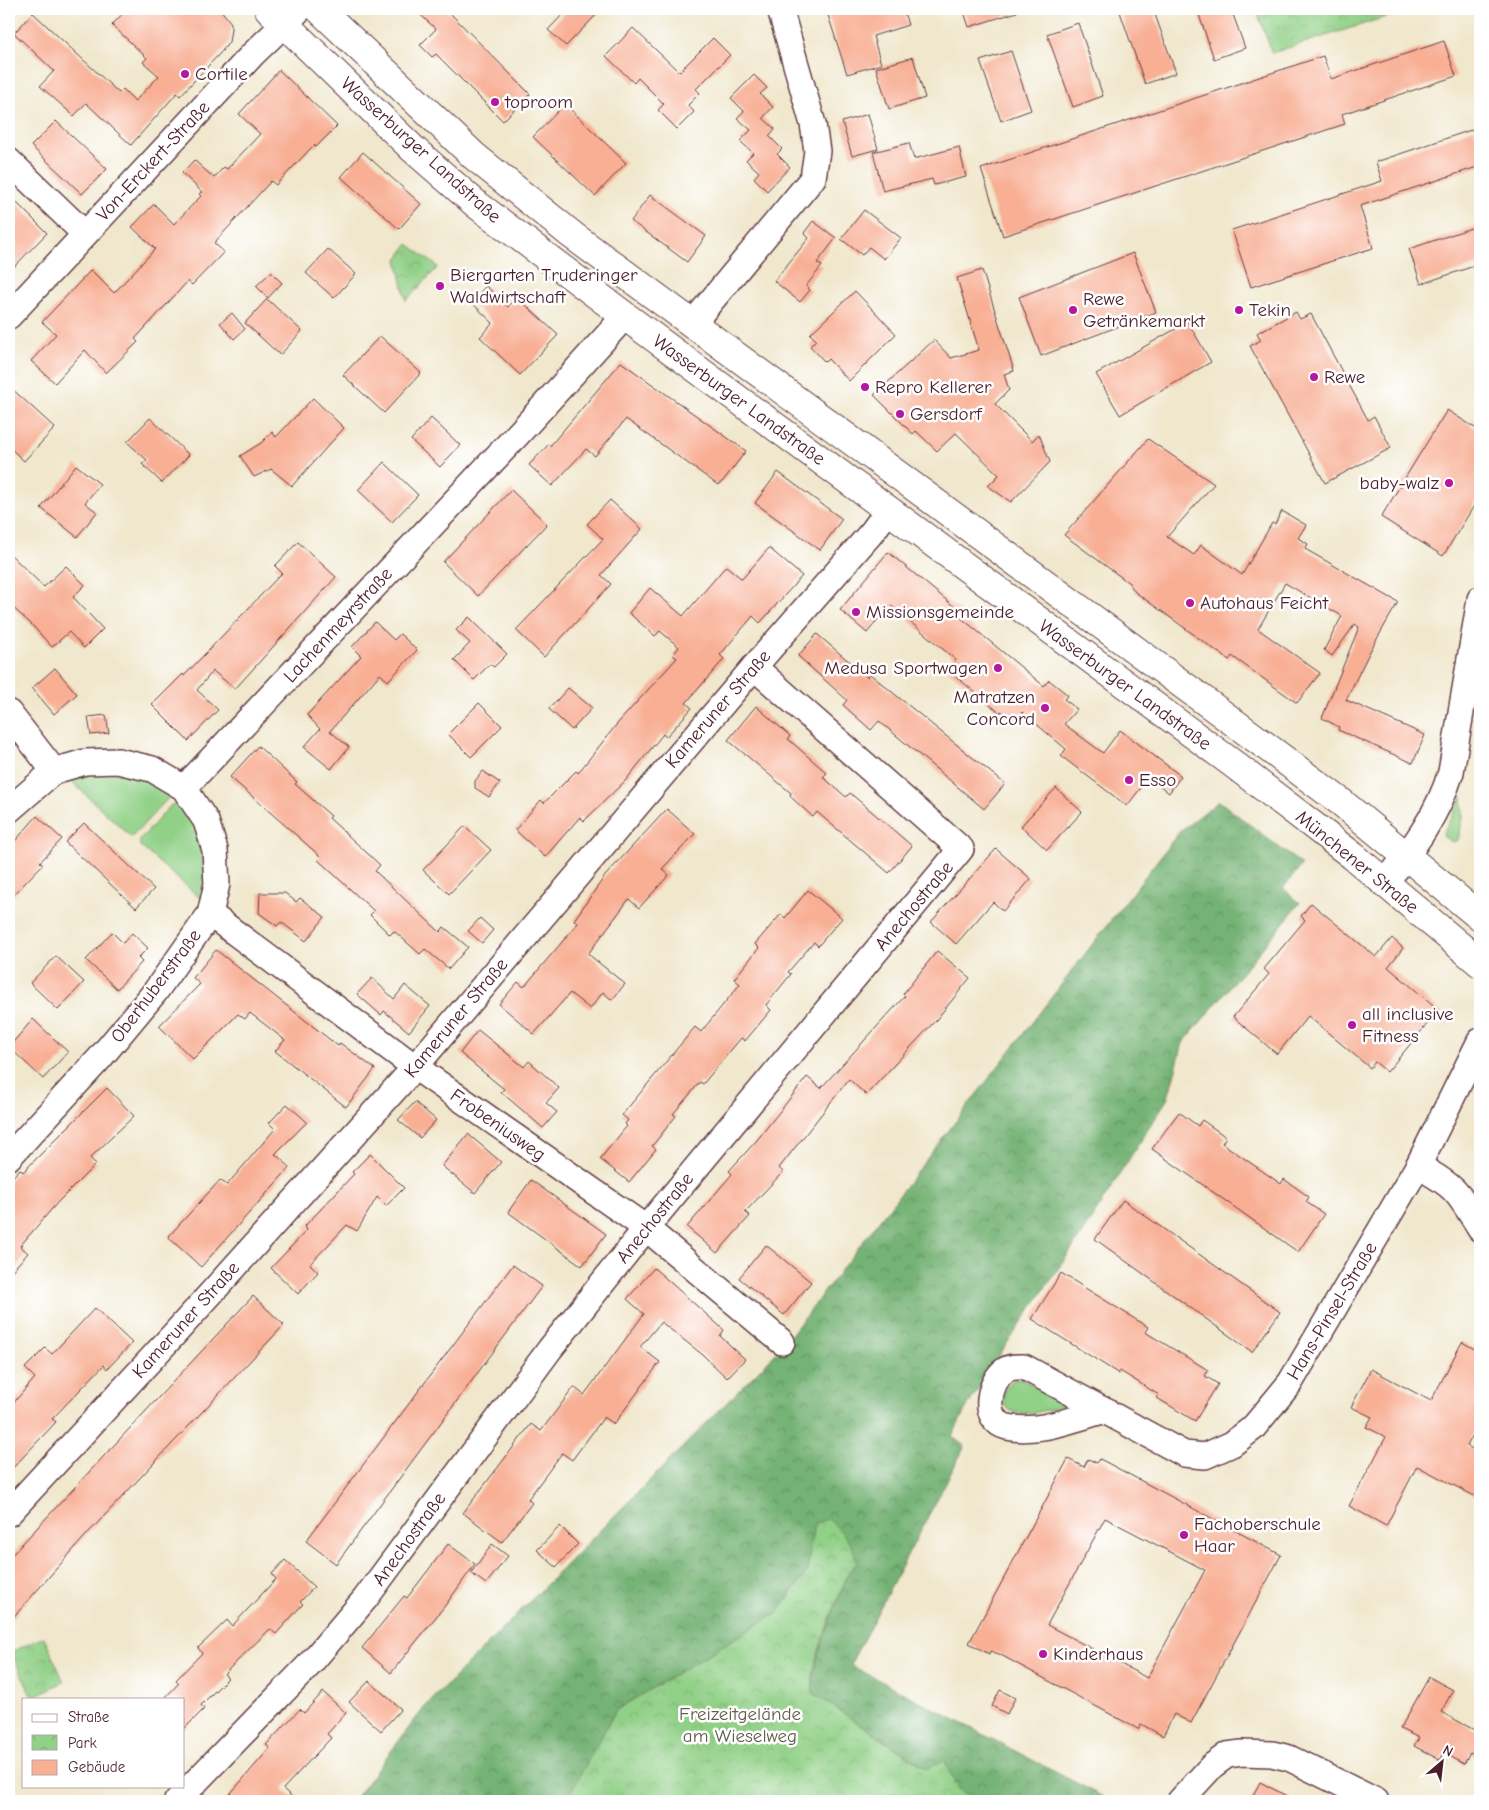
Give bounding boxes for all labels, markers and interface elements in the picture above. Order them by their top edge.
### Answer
place label: Cortile [195,63,248,85]
marker: Cortile [179,68,191,80]
street label: Wasserburger Landstraße [337,72,505,228]
place label: toproom [504,91,573,113]
street label: Von-Erckert-Straße [92,96,214,226]
marker: toproom [489,96,501,108]
place label: Biergarten Truderinger Waldwirtschaft [450,264,638,308]
marker: Biergarten Truderinger Waldwirtschaft [434,280,446,292]
place label: Rewe Getränkemarkt [1083,288,1205,332]
place label: Tekin [1249,299,1291,321]
marker: Rewe Getränkemarkt [1067,304,1079,316]
marker: Tekin [1233,304,1245,316]
street label: Wasserburger Landstraße [649,330,829,470]
place label: Rewe [1324,366,1365,388]
marker: Rewe [1308,371,1320,383]
place label: Repro Kellerer [875,376,992,398]
marker: Repro Kellerer [859,381,871,393]
place label: Gersdorf [910,403,983,425]
marker: Gersdorf [894,408,906,420]
place label: baby-walz [1360,472,1439,494]
marker: baby-walz [1443,477,1455,489]
street label: Lachenmeyrstraße [279,563,397,687]
place label: Autohaus Feicht [1200,592,1329,614]
marker: Autohaus Feicht [1184,597,1196,609]
place label: Missionsgemeinde [866,601,1014,623]
marker: Missionsgemeinde [850,606,862,618]
street label: Wasserburger Landstraße [1035,615,1215,755]
street label: Kameruner Straße [661,645,775,773]
place label: Medusa Sportwagen [824,657,988,679]
marker: Medusa Sportwagen [992,662,1004,674]
place label: Matratzen Concord [954,686,1035,730]
marker: Matratzen Concord [1039,702,1051,714]
place label: Esso [1139,769,1176,791]
marker: Esso [1123,774,1135,786]
street label: Münchener Straße [1291,806,1423,918]
street label: Anechostraße [870,857,958,955]
street label: Oberhuberstraße [106,925,206,1047]
street label: Kameruner Straße [400,954,512,1082]
place label: all inclusive Fitness [1362,1003,1454,1047]
marker: all inclusive Fitness [1346,1019,1358,1031]
street label: Frobeniusweg [446,1084,550,1166]
street label: Anechostraße [612,1168,698,1268]
street label: Hans-Pinsel-Straße [1282,1238,1382,1384]
street label: Kameruner Straße [128,1257,244,1383]
street label: Anechostraße [368,1488,450,1590]
place label: Fachoberschule Haar [1194,1513,1321,1557]
marker: Fachoberschule Haar [1178,1529,1190,1541]
place label: Kinderhaus [1053,1643,1143,1665]
marker: Kinderhaus [1037,1648,1049,1660]
legend [22,1698,185,1788]
park label: Freizeitgelände am Wieselweg [679,1703,801,1747]
text: Straße [68,1708,110,1726]
text: Park [68,1734,97,1752]
north arrow [1416,1738,1466,1788]
text: N [1440,1741,1456,1761]
text: Gebäude [68,1758,126,1776]

